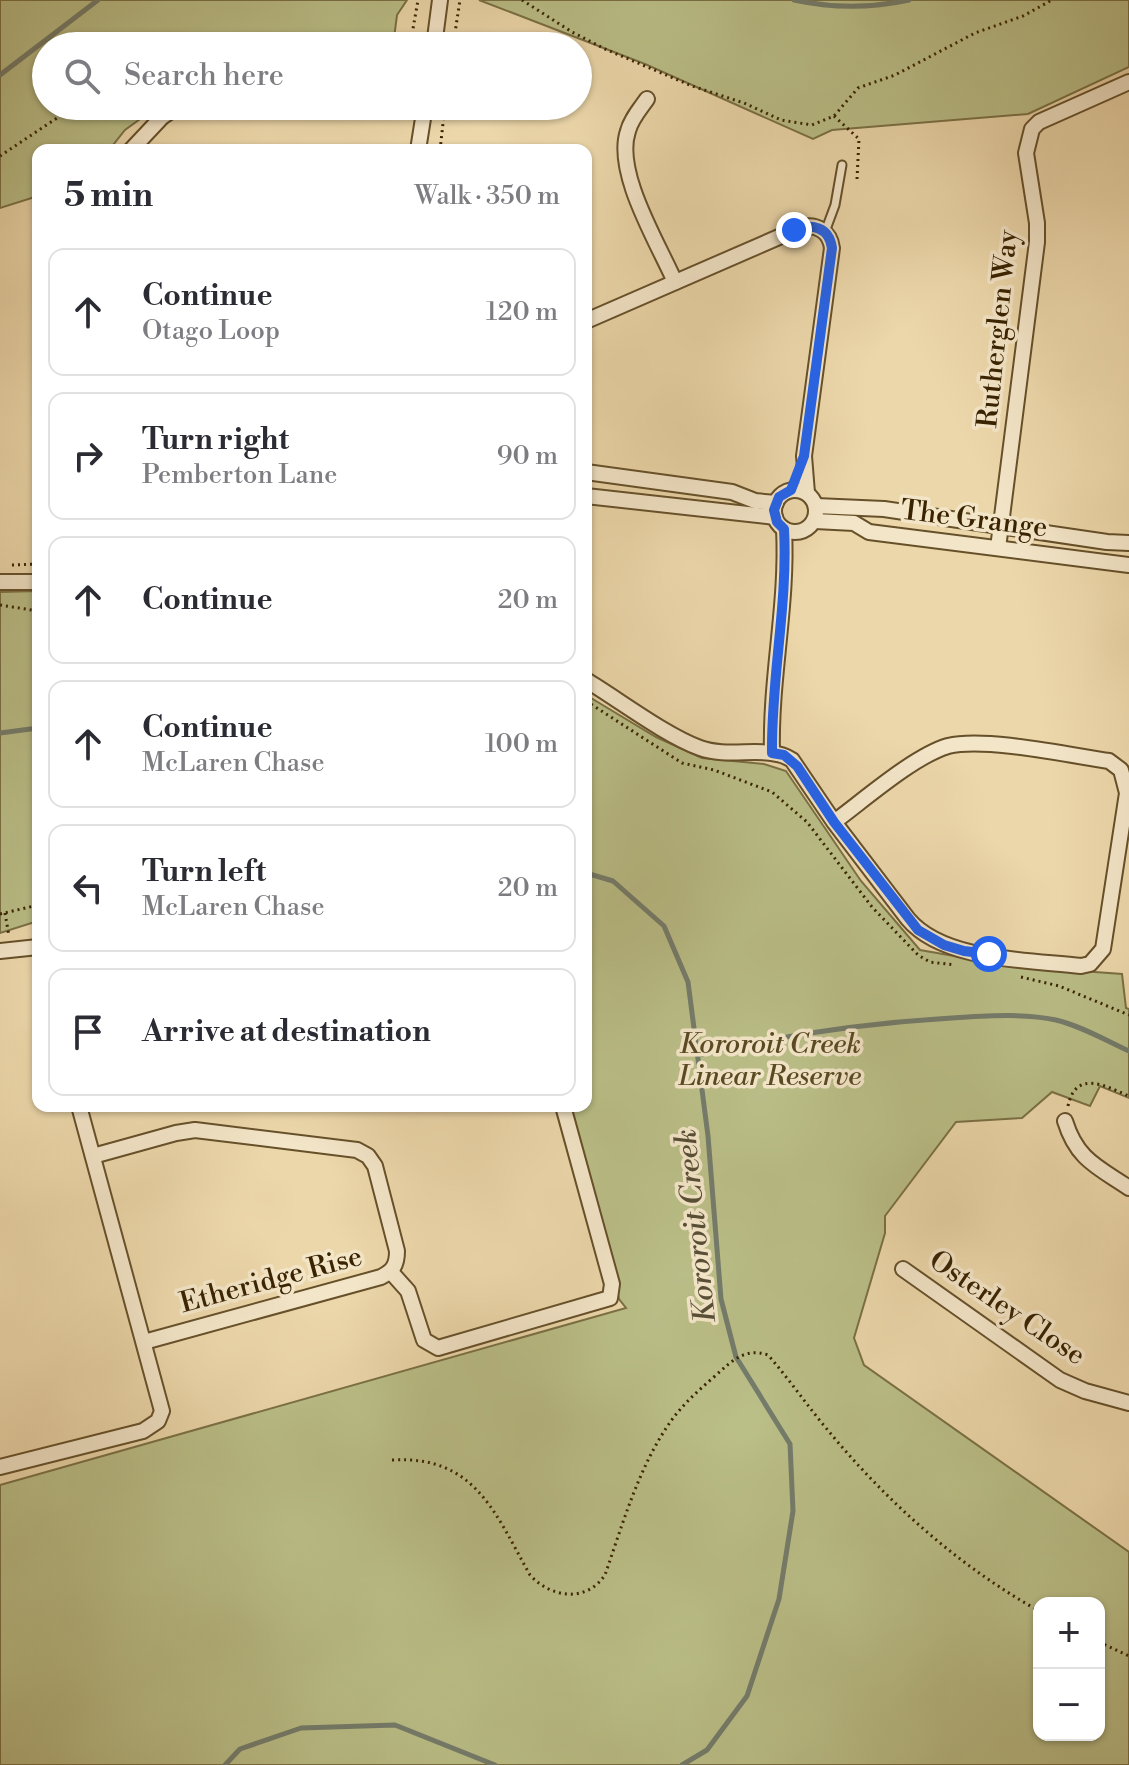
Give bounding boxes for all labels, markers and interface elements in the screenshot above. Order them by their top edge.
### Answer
search box [32,32,592,120]
icon: search [60,54,104,98]
text: Search here [124,57,284,95]
text: 5 min [64,175,153,217]
text: Walk · 350 m [415,180,560,212]
route end [776,212,812,248]
street label: Rutherglen Way [970,228,1026,430]
text: Continue [142,277,273,315]
icon: ahead [66,290,110,334]
text: 120 m [486,296,558,328]
text: Otago Loop [142,315,280,347]
text: Turn right [142,421,289,459]
icon: right [66,434,110,478]
text: 90 m [497,440,558,472]
text: Pemberton Lane [142,459,337,491]
street label: The Grange [899,493,1049,545]
icon: ahead [66,578,110,622]
text: Continue [142,581,273,619]
text: 20 m [498,584,558,616]
text: Continue [142,709,273,747]
icon: ahead [66,722,110,766]
text: 100 m [485,728,558,760]
text: McLaren Chase [142,747,325,779]
text: Turn left [142,853,266,891]
icon: left [66,866,110,910]
text: 20 m [498,872,558,904]
text: McLaren Chase [142,891,325,923]
route start [971,936,1007,972]
icon: arrive [66,1010,110,1054]
text: Arrive at destination [142,1013,431,1051]
park label: Kororoit Creek Linear Reserve [678,1027,861,1094]
water label: Kororoit Creek [667,1127,725,1325]
street label: Etheridge Rise [176,1239,366,1321]
street label: Osterley Close [922,1243,1092,1373]
map controls [1033,1597,1105,1741]
button: + [1033,1597,1105,1669]
button: − [1033,1669,1105,1741]

